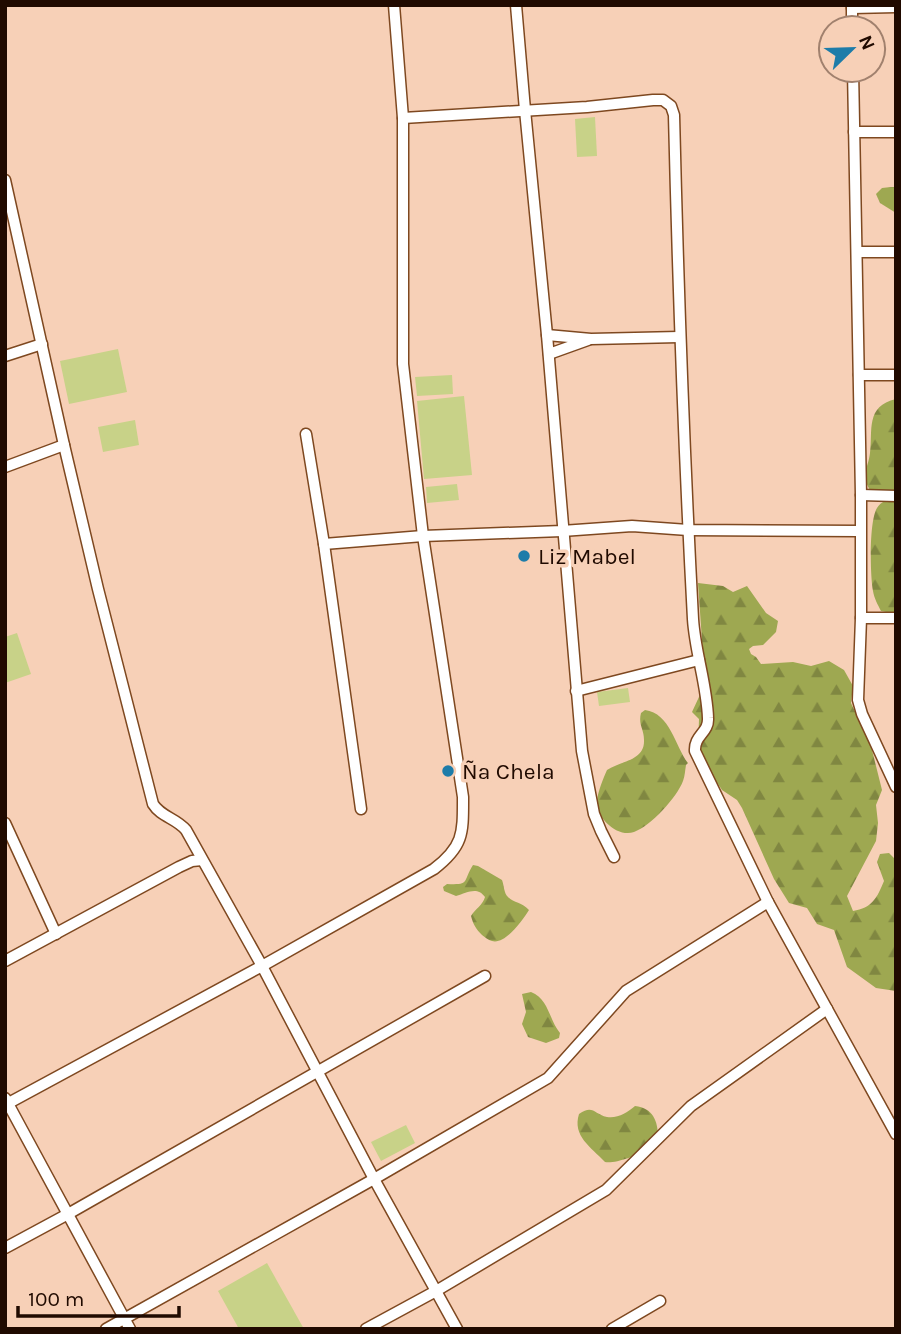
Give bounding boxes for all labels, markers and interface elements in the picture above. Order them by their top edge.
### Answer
north arrow [817,14,887,84]
text: N [854,32,880,53]
place label: Liz Mabel [538,543,636,570]
marker: Liz Mabel [516,548,532,564]
place label: Ña Chela [462,758,555,785]
marker: Ña Chela [440,763,456,779]
scale bar [18,1274,178,1318]
text: 100 m [28,1287,85,1311]

